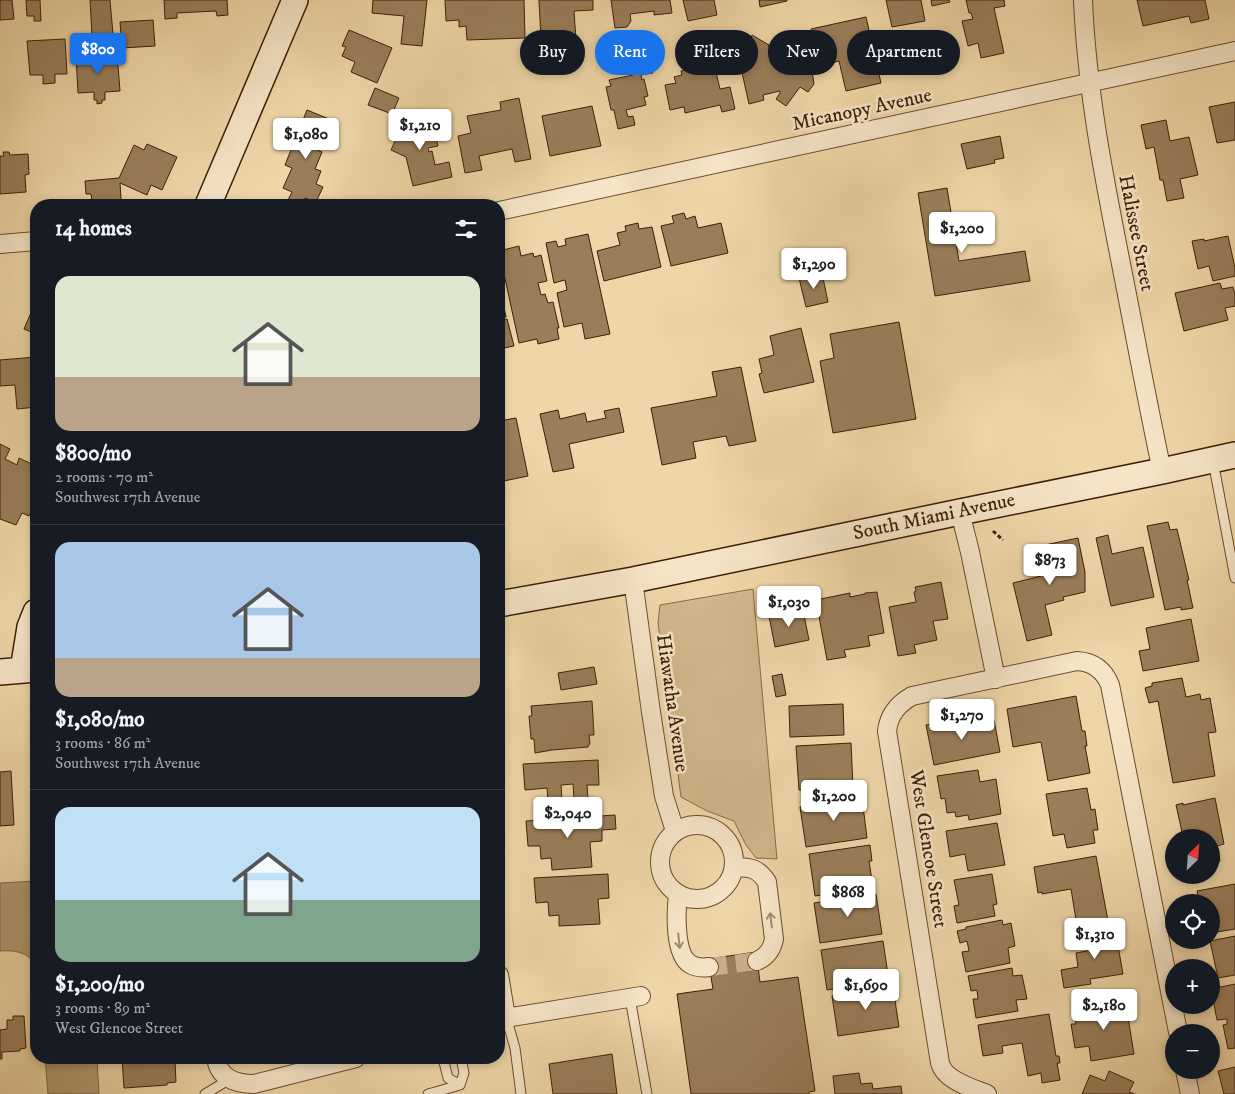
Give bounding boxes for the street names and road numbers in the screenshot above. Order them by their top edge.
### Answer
street label: Micanopy Avenue [790,83,934,137]
street label: Halissee Street [1112,173,1160,293]
street label: South Miami Avenue [851,488,1017,546]
street label: Hiawatha Avenue [650,632,694,774]
street label: West Glencoe Street [903,767,953,930]

